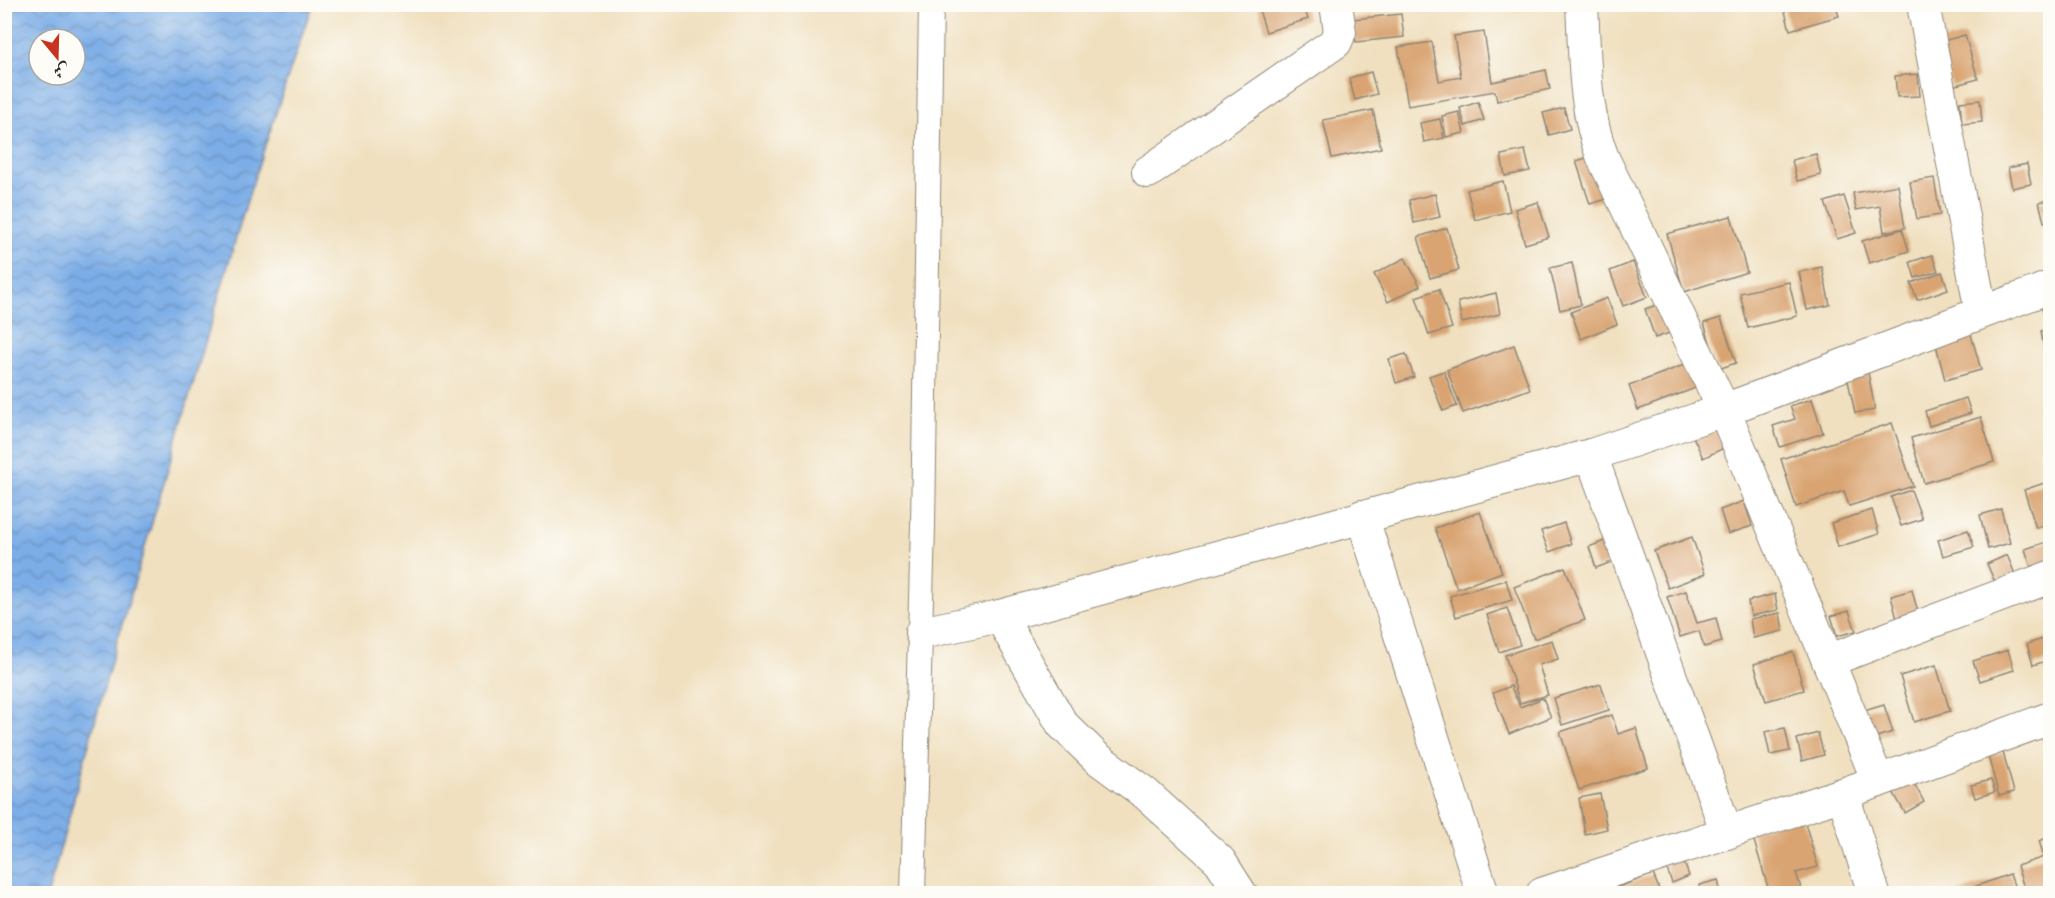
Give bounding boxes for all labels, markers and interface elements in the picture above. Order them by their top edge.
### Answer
north arrow [27,27,87,87]
text: ش [51,58,72,82]

